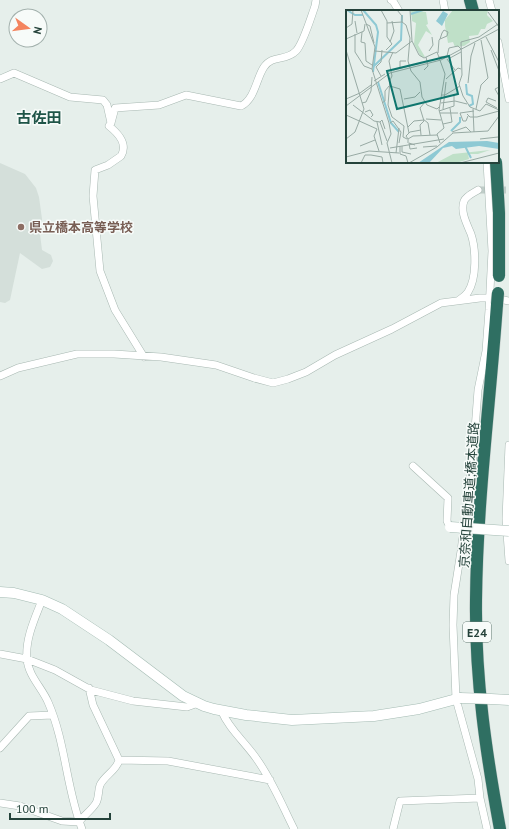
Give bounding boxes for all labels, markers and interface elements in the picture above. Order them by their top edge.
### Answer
north arrow [8,8,48,48]
inset map [346,10,499,163]
text: N [30,25,45,36]
district label: 古佐田 [16,108,62,127]
place label: 県立橋本高等学校 [29,219,133,236]
marker: 県立橋本高等学校 [16,222,26,232]
street label: 京奈和自動車道;橋本道路 [455,421,483,569]
road number: E24 [463,622,491,642]
scale bar [10,795,110,821]
text: 100 m [16,801,49,816]

